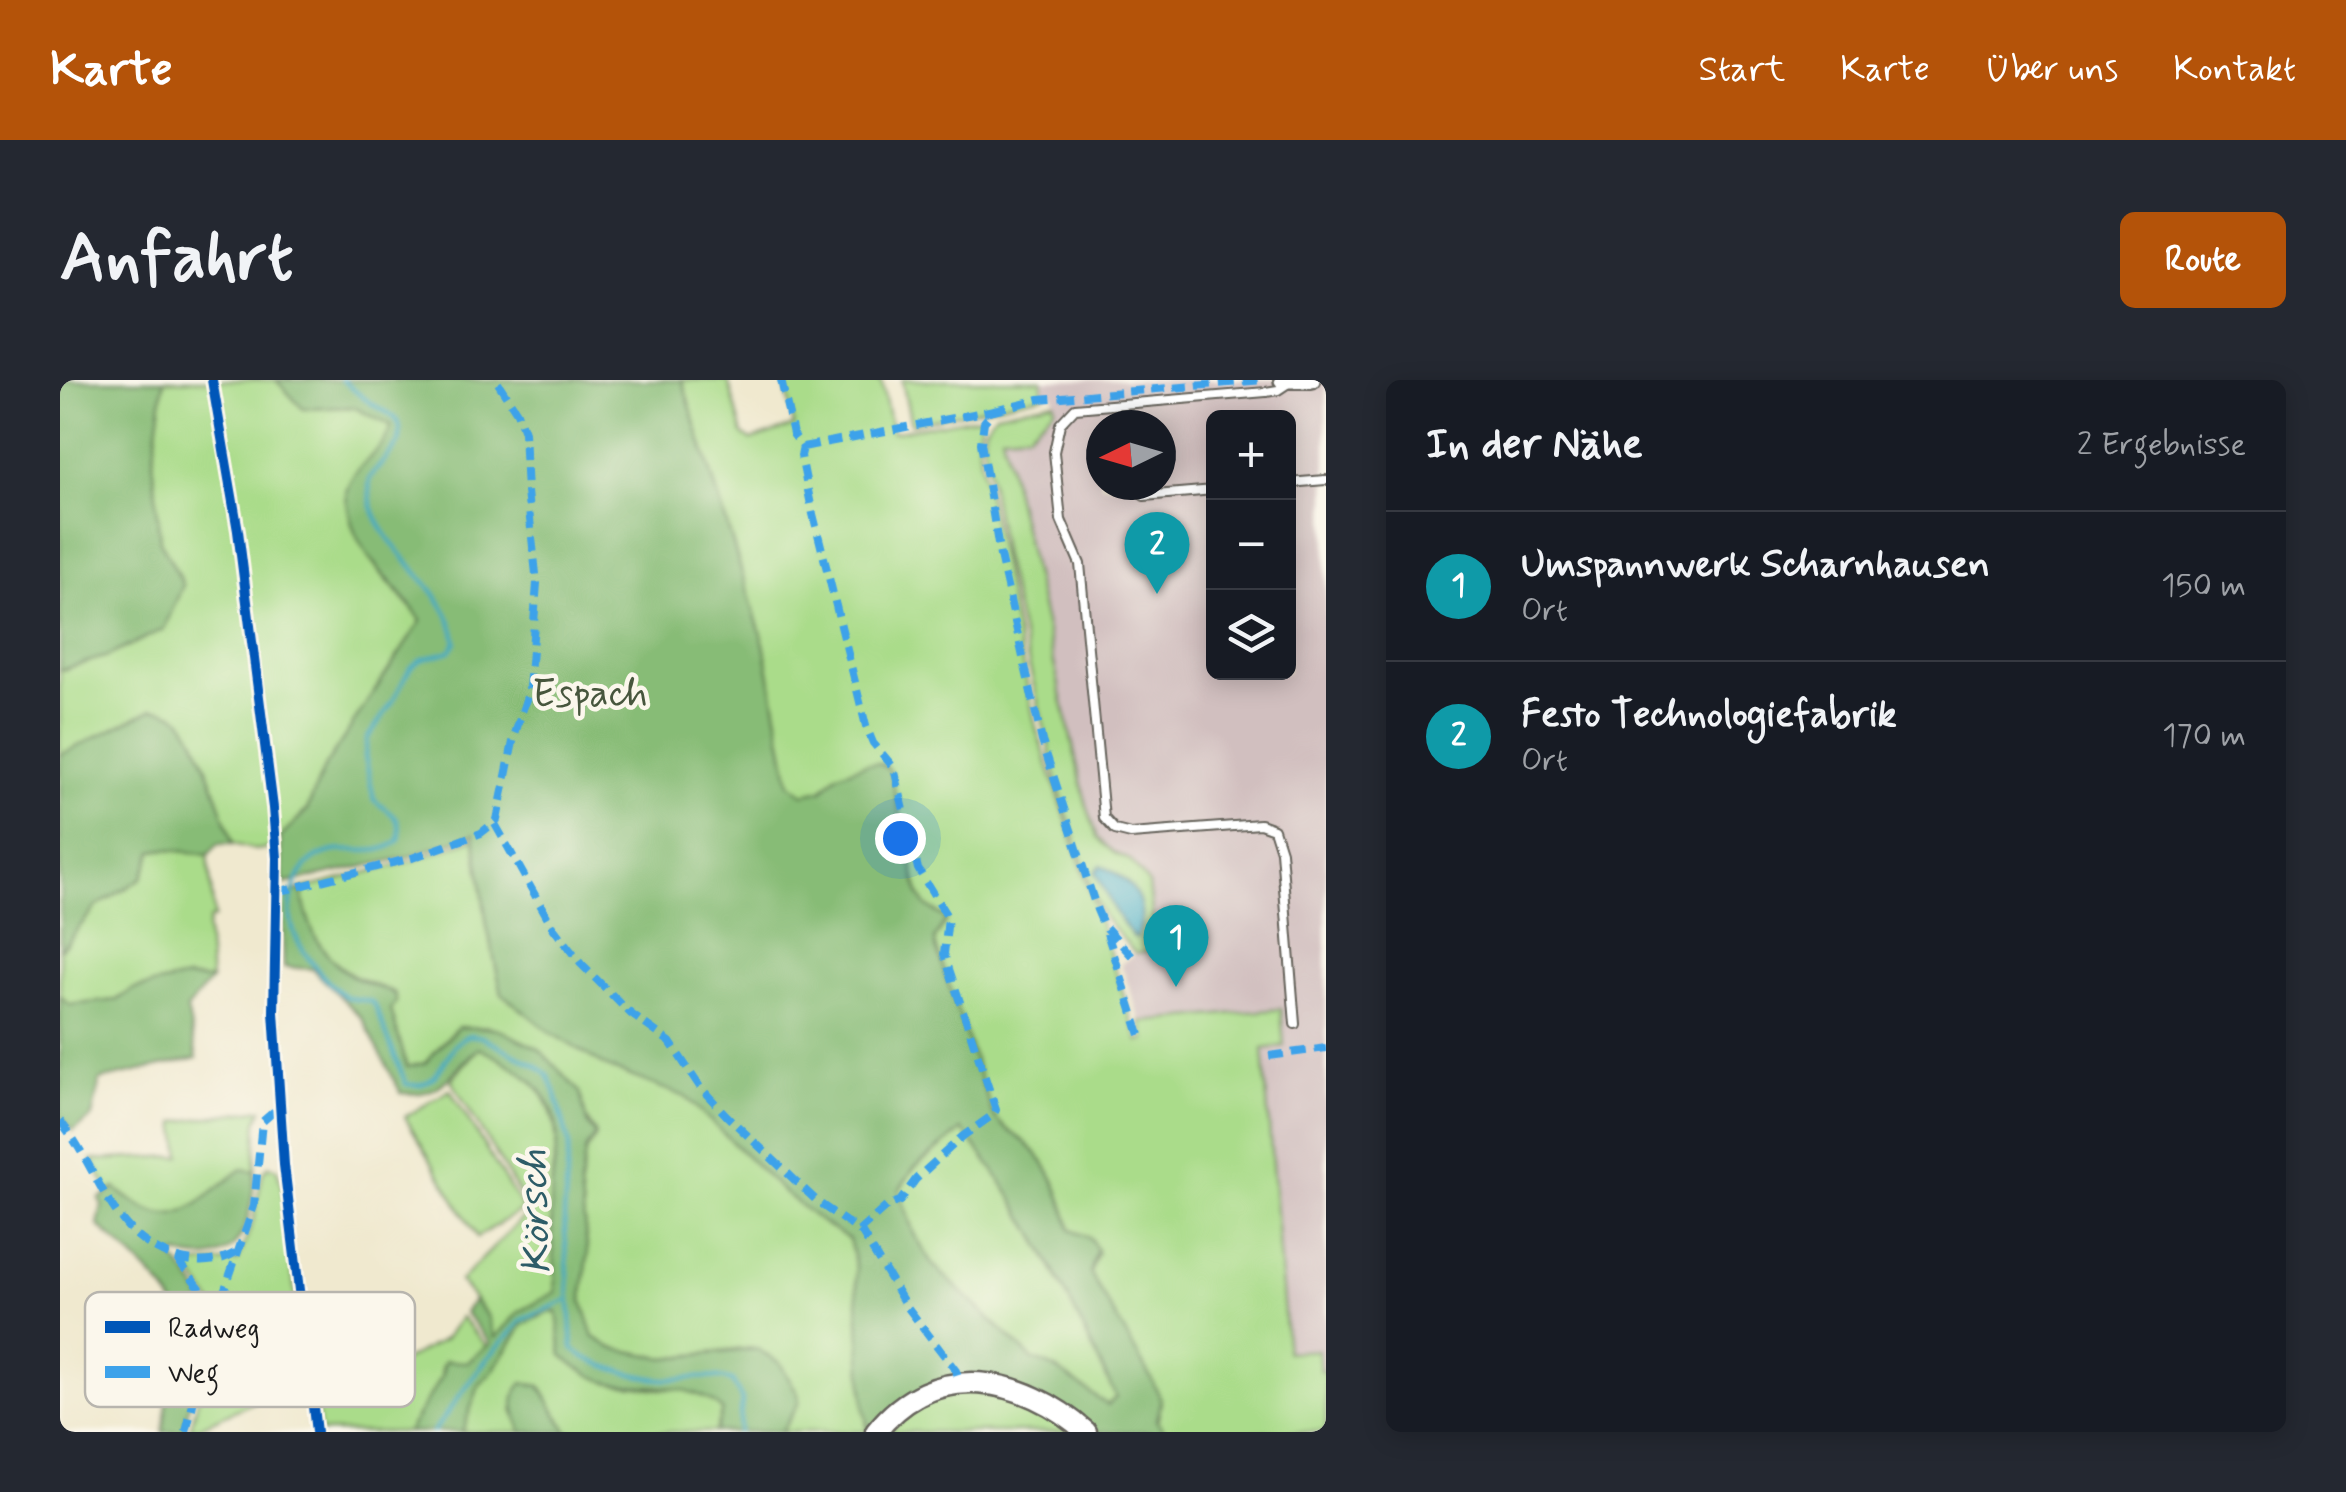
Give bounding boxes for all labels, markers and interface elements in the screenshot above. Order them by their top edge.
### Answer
text: Karte [50,39,173,102]
text: Start [1699,47,1785,93]
text: Karte [1840,47,1930,93]
text: Über uns [1985,47,2118,93]
text: Kontakt [2173,47,2296,93]
button: Route [2120,212,2286,308]
text: Anfahrt [60,214,293,306]
north arrow [1086,410,1176,500]
map controls [1206,410,1296,680]
button: + [1206,410,1296,500]
text: In der Nähe [1426,418,1643,473]
text: 2 Ergebnisse [2077,424,2246,466]
button: − [1206,500,1296,590]
pin: 2 [1124,512,1190,594]
text: Umspannwerk Scharnhausen [1521,541,1990,590]
text: 1 [1451,565,1466,607]
text: 150 m [2161,565,2246,607]
button: layers [1206,590,1296,680]
text: Ort [1521,590,1568,632]
park label: Espach [532,669,648,721]
text: Festo Technologiefabrik [1521,691,1897,740]
text: 2 [1451,715,1466,757]
text: 170 m [2162,715,2246,757]
text: Ort [1521,740,1568,782]
your location [875,813,926,864]
pin: 1 [1144,904,1208,987]
water label: Körsch [506,1148,566,1276]
legend [85,1292,415,1407]
text: Radweg [168,1311,260,1348]
text: Weg [168,1356,219,1396]

